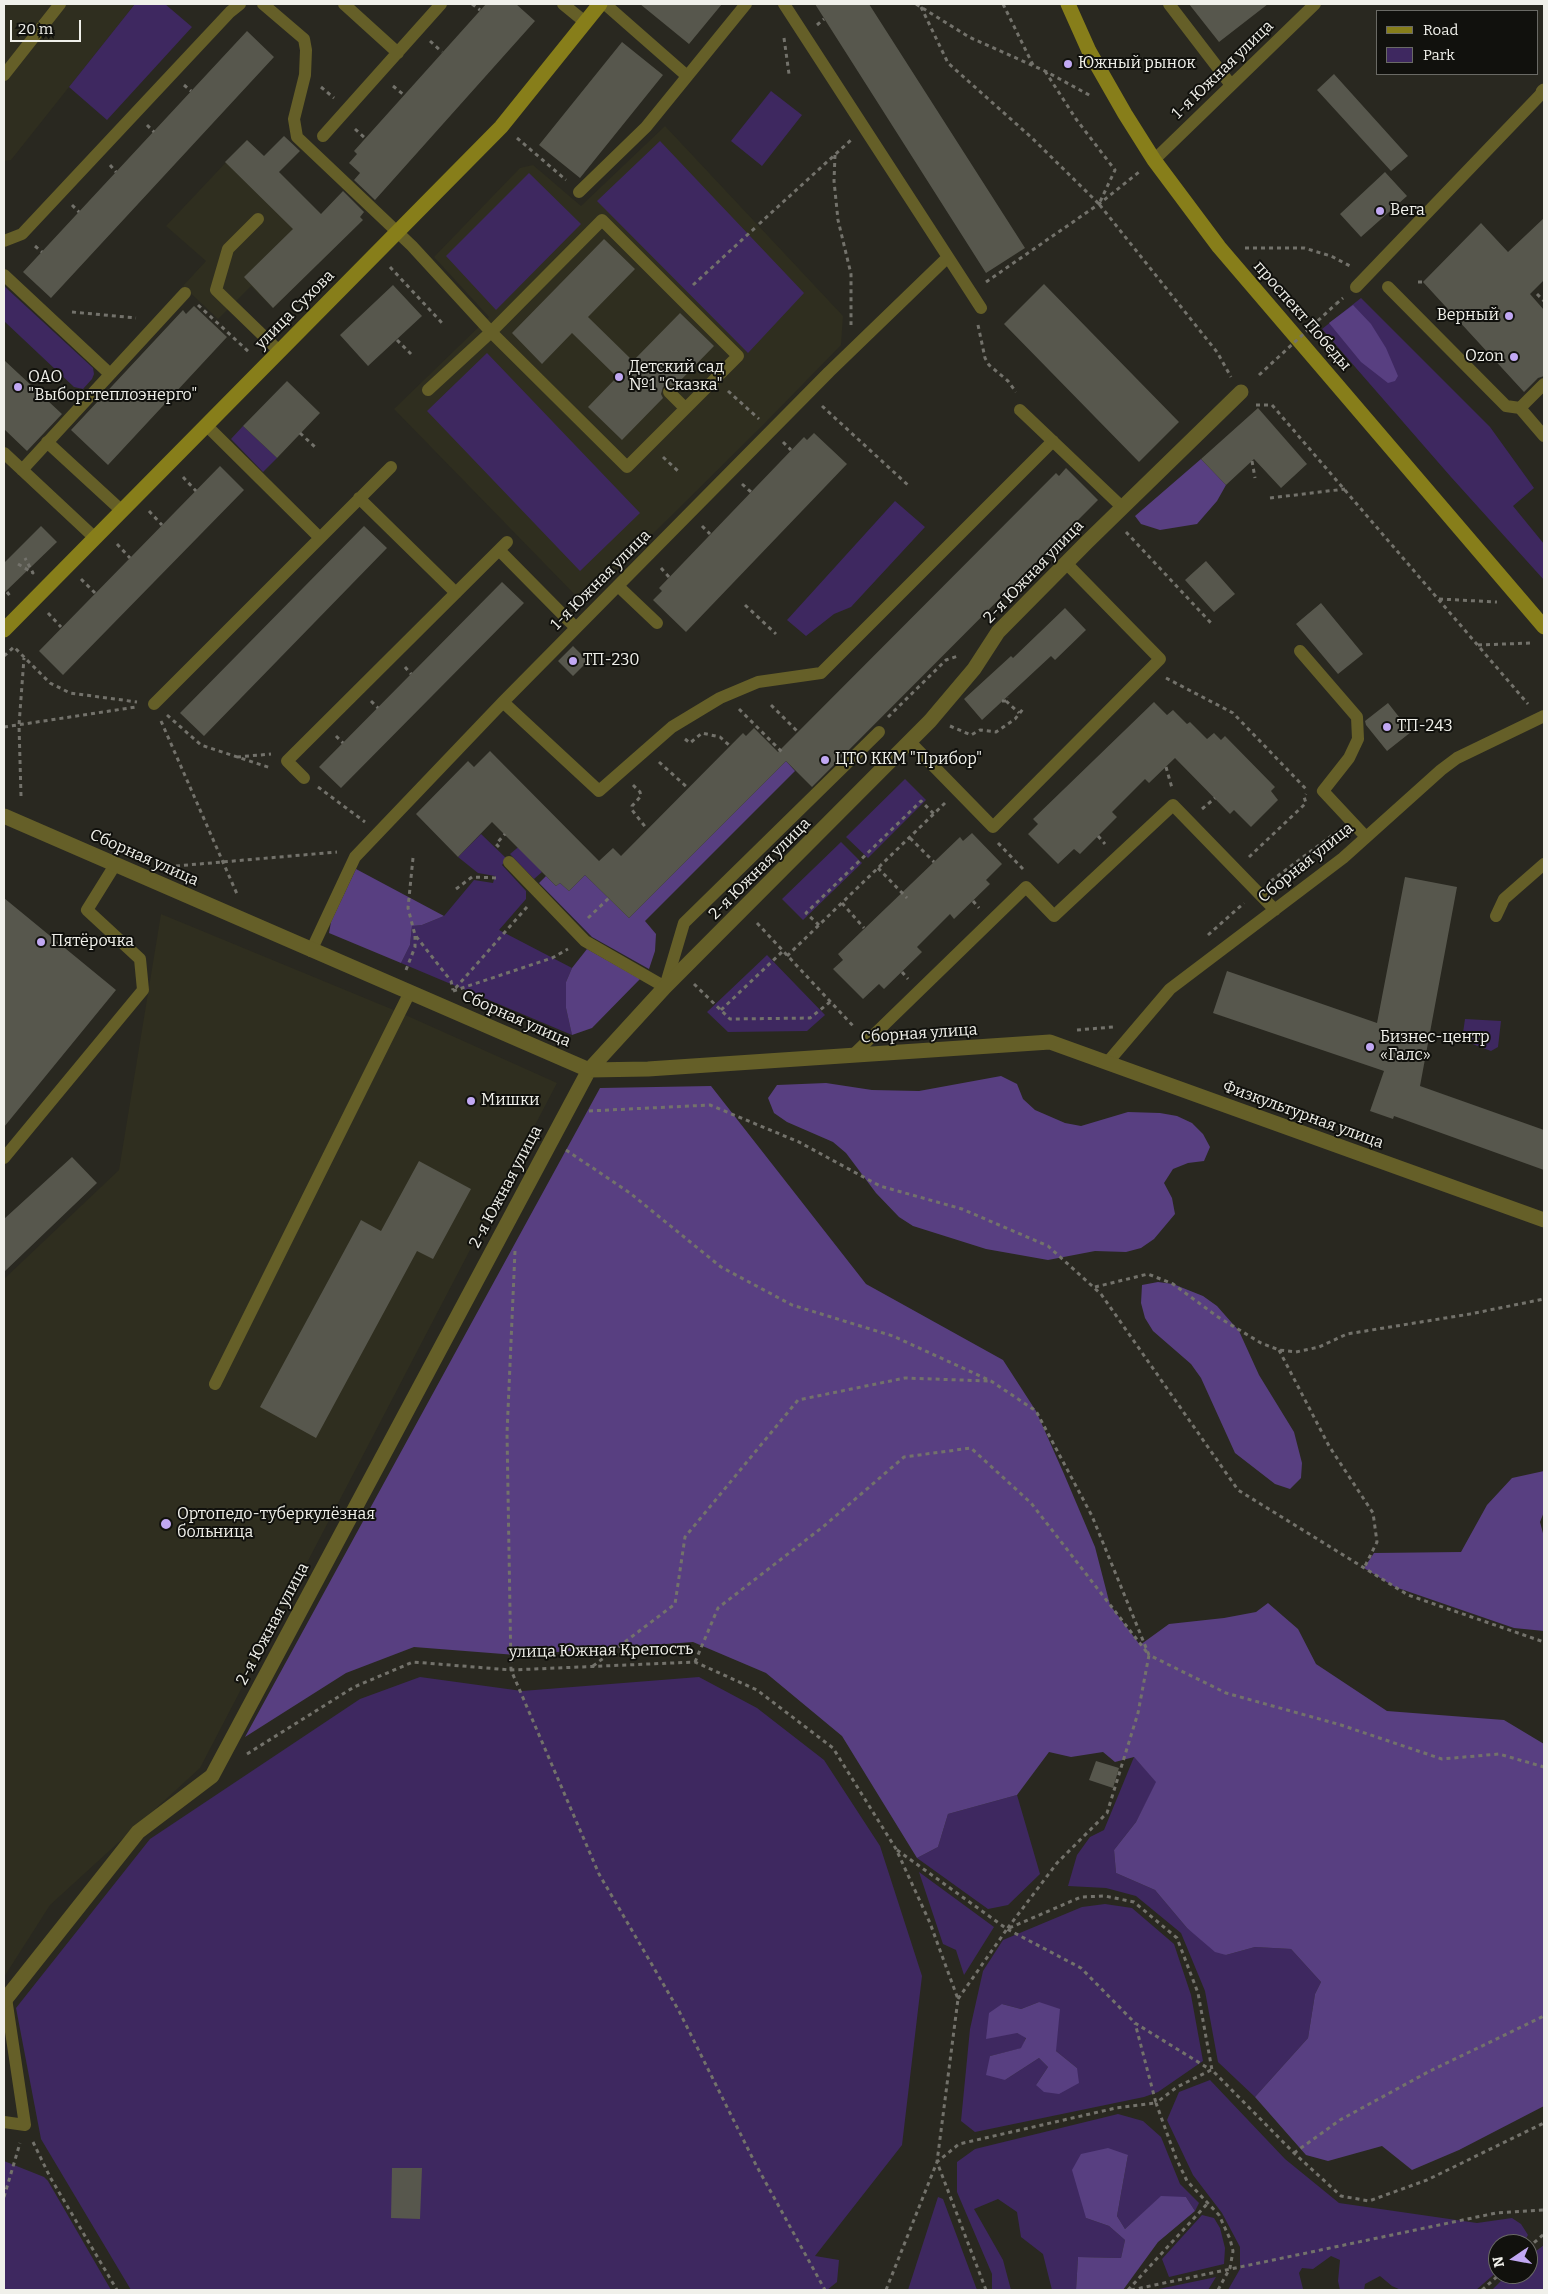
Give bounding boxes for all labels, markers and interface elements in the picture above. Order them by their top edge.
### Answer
scale bar [12,10,84,42]
legend [1376,10,1538,75]
street label: 1-я Южная улица [1168,17,1278,123]
text: 20 m [18,20,53,38]
text: Road [1423,21,1458,39]
text: Park [1423,46,1455,64]
place label: Южный рынок [1078,54,1196,74]
marker: Южный рынок [1062,58,1074,70]
place label: Вега [1390,201,1425,221]
marker: Вега [1374,205,1386,217]
street label: проспект Победы [1249,257,1355,375]
street label: улица Сухова [251,266,339,354]
place label: Верный [1437,306,1499,326]
marker: Верный [1503,310,1515,322]
place label: Ozon [1465,347,1504,367]
marker: Ozon [1508,351,1520,363]
place label: Детский сад №1 "Сказка" [629,358,724,396]
place label: ОАО "Выборгтеплоэнерго" [28,368,197,406]
marker: Детский сад №1 "Сказка" [613,371,625,383]
marker: ОАО "Выборгтеплоэнерго" [12,381,24,393]
street label: 2-я Южная улица [980,516,1088,628]
street label: 1-я Южная улица [547,526,655,634]
place label: ТП-230 [583,651,640,671]
marker: ТП-230 [567,655,579,667]
place label: ТП-243 [1397,717,1453,737]
marker: ТП-243 [1381,721,1393,733]
place label: ЦТО ККМ "Прибор" [835,750,982,770]
marker: ЦТО ККМ "Прибор" [819,754,831,766]
street label: 2-я Южная улица [705,814,815,924]
street label: Сборная улица [1254,819,1358,907]
street label: Сборная улица [87,825,201,891]
place label: Пятёрочка [51,932,134,952]
marker: Пятёрочка [35,936,47,948]
street label: Сборная улица [459,986,573,1052]
street label: Сборная улица [860,1020,978,1048]
place label: Бизнес-центр «Галс» [1380,1028,1490,1066]
marker: Бизнес-центр «Галс» [1364,1041,1376,1053]
street label: Физкультурная улица [1220,1077,1386,1153]
place label: Мишки [481,1091,540,1111]
marker: Мишки [465,1095,477,1107]
street label: 2-я Южная улица [466,1123,546,1251]
place label: Ортопедо-туберкулёзная больница [177,1505,375,1543]
marker: Ортопедо-туберкулёзная больница [159,1517,173,1531]
street label: 2-я Южная улица [233,1560,313,1688]
street label: улица Южная Крепость [509,1640,693,1662]
north arrow [1488,2234,1538,2284]
text: N [1489,2255,1508,2269]

